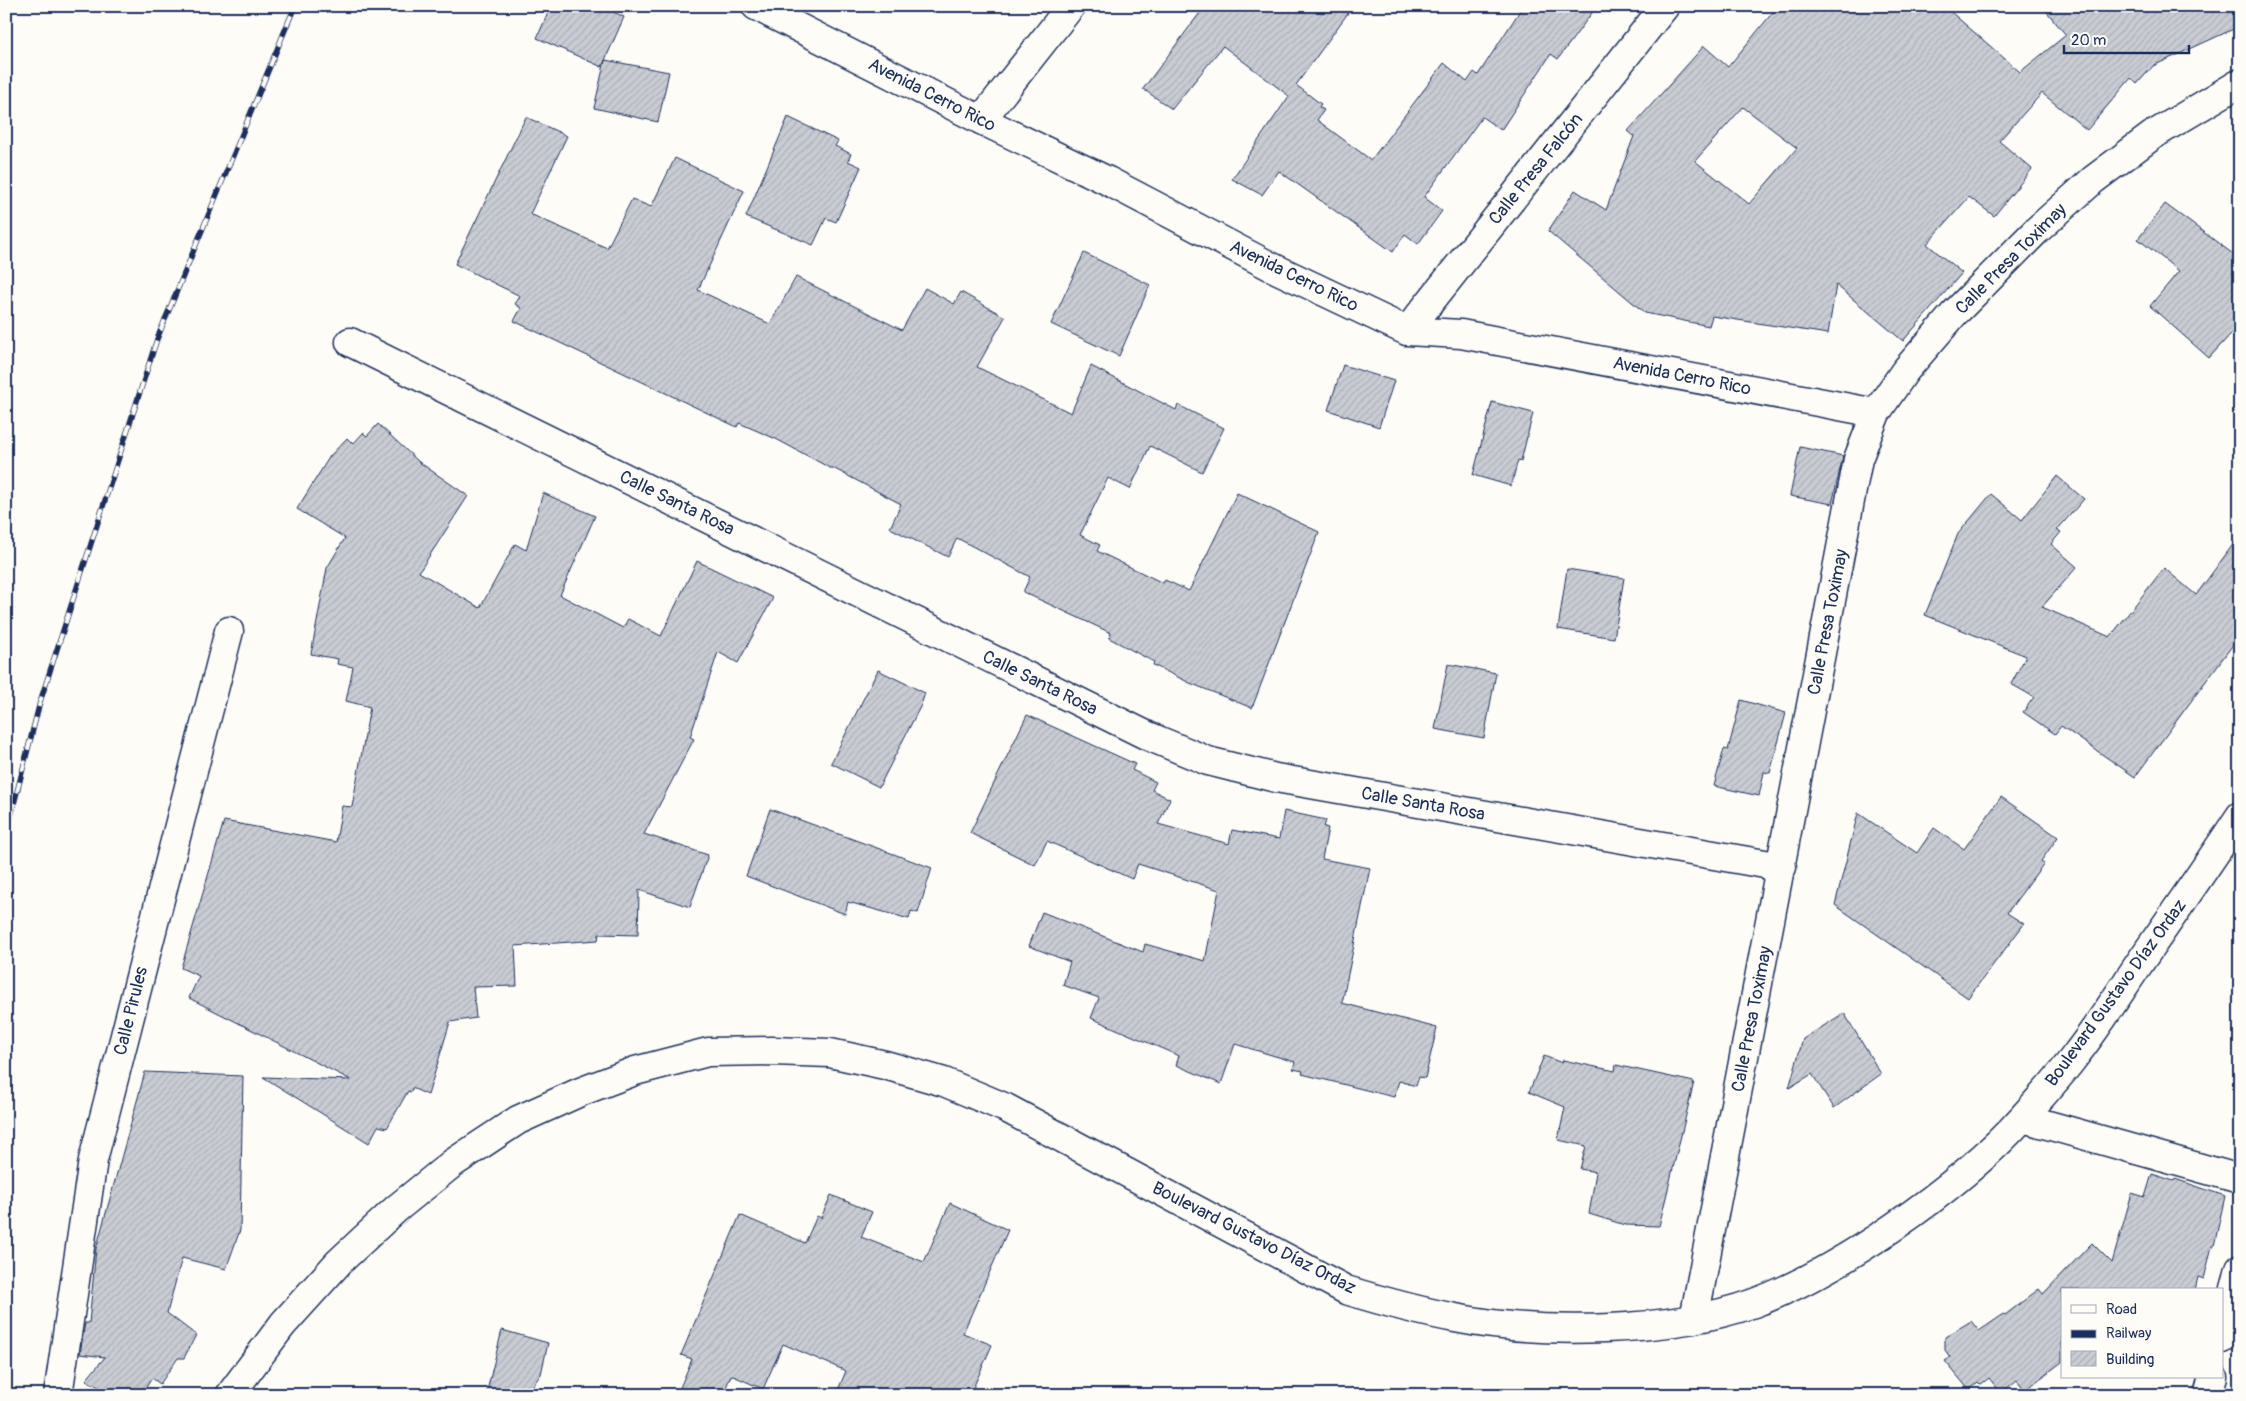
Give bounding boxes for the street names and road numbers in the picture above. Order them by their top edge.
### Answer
street label: Avenida Cerro Rico [864,53,1000,137]
street label: Calle Presa Falcón [1484,108,1588,230]
street label: Calle Presa Toximay [1950,198,2072,320]
street label: Avenida Cerro Rico [1226,235,1362,317]
street label: Avenida Cerro Rico [1611,351,1753,401]
street label: Calle Santa Rosa [616,465,738,541]
street label: Calle Presa Toximay [1803,547,1853,697]
street label: Calle Santa Rosa [979,645,1101,721]
street label: Calle Santa Rosa [1359,782,1487,826]
street label: Boulevard Gustavo Díaz Ordaz [2040,895,2192,1091]
street label: Calle Presa Toximay [1727,944,1777,1094]
street label: Calle Pirules [109,964,153,1058]
street label: Boulevard Gustavo Díaz Ordaz [1148,1177,1360,1299]

